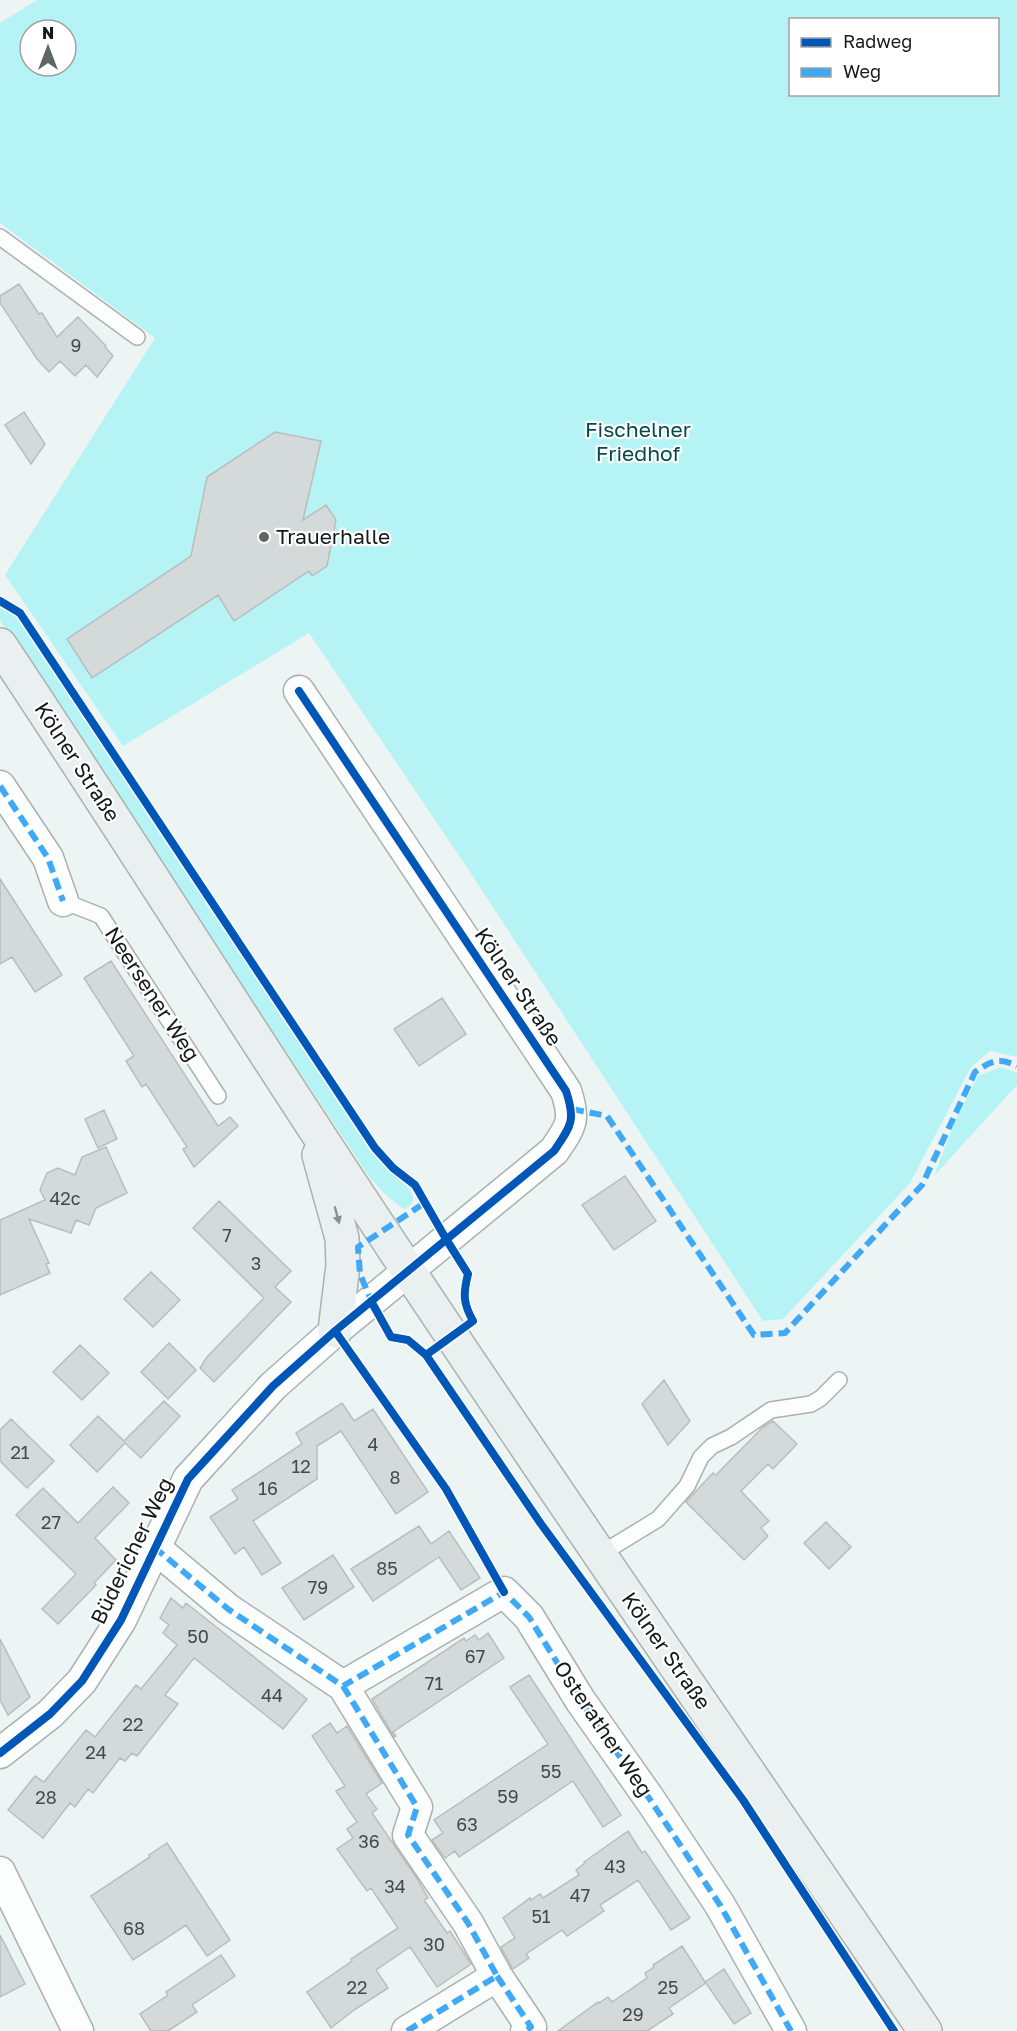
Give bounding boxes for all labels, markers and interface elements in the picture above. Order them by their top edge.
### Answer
north arrow [18,18,78,78]
legend [789,18,999,96]
text: N [42,23,54,43]
text: Radweg [843,30,912,52]
text: Weg [843,60,881,82]
house number: 9 [71,334,81,356]
park label: Fischelner Friedhof [585,416,691,466]
place label: Trauerhalle [276,523,390,549]
marker: Trauerhalle [257,530,271,544]
street label: Kölner Straße [29,697,126,826]
street label: Neersener Weg [100,921,206,1065]
street label: Kölner Straße [470,922,568,1051]
house number: 42c [49,1187,81,1209]
one-way arrow [332,1206,342,1224]
house number: 7 [222,1224,232,1246]
house number: 3 [251,1252,261,1274]
house number: 4 [368,1433,379,1455]
house number: 21 [10,1441,30,1463]
house number: 12 [291,1455,311,1477]
house number: 8 [390,1466,400,1488]
street label: Büdericher Weg [84,1473,178,1628]
house number: 16 [258,1477,278,1499]
house number: 27 [41,1511,61,1533]
house number: 85 [376,1557,398,1579]
house number: 79 [308,1576,328,1598]
street label: Kölner Straße [617,1587,717,1714]
house number: 50 [187,1625,209,1647]
house number: 67 [465,1645,485,1667]
street label: Osterather Weg [549,1656,659,1801]
house number: 71 [425,1672,443,1694]
house number: 44 [261,1684,283,1706]
house number: 22 [123,1713,143,1735]
house number: 24 [85,1741,107,1763]
house number: 55 [541,1760,561,1782]
house number: 59 [497,1785,519,1807]
house number: 28 [35,1786,57,1808]
house number: 63 [456,1813,478,1835]
house number: 36 [358,1830,380,1852]
house number: 43 [604,1855,626,1877]
house number: 34 [384,1875,406,1897]
house number: 47 [570,1884,590,1906]
house number: 51 [531,1905,551,1927]
house number: 68 [123,1917,145,1939]
house number: 30 [423,1933,445,1955]
house number: 22 [347,1976,367,1998]
house number: 25 [658,1976,678,1998]
house number: 29 [622,2003,644,2025]

